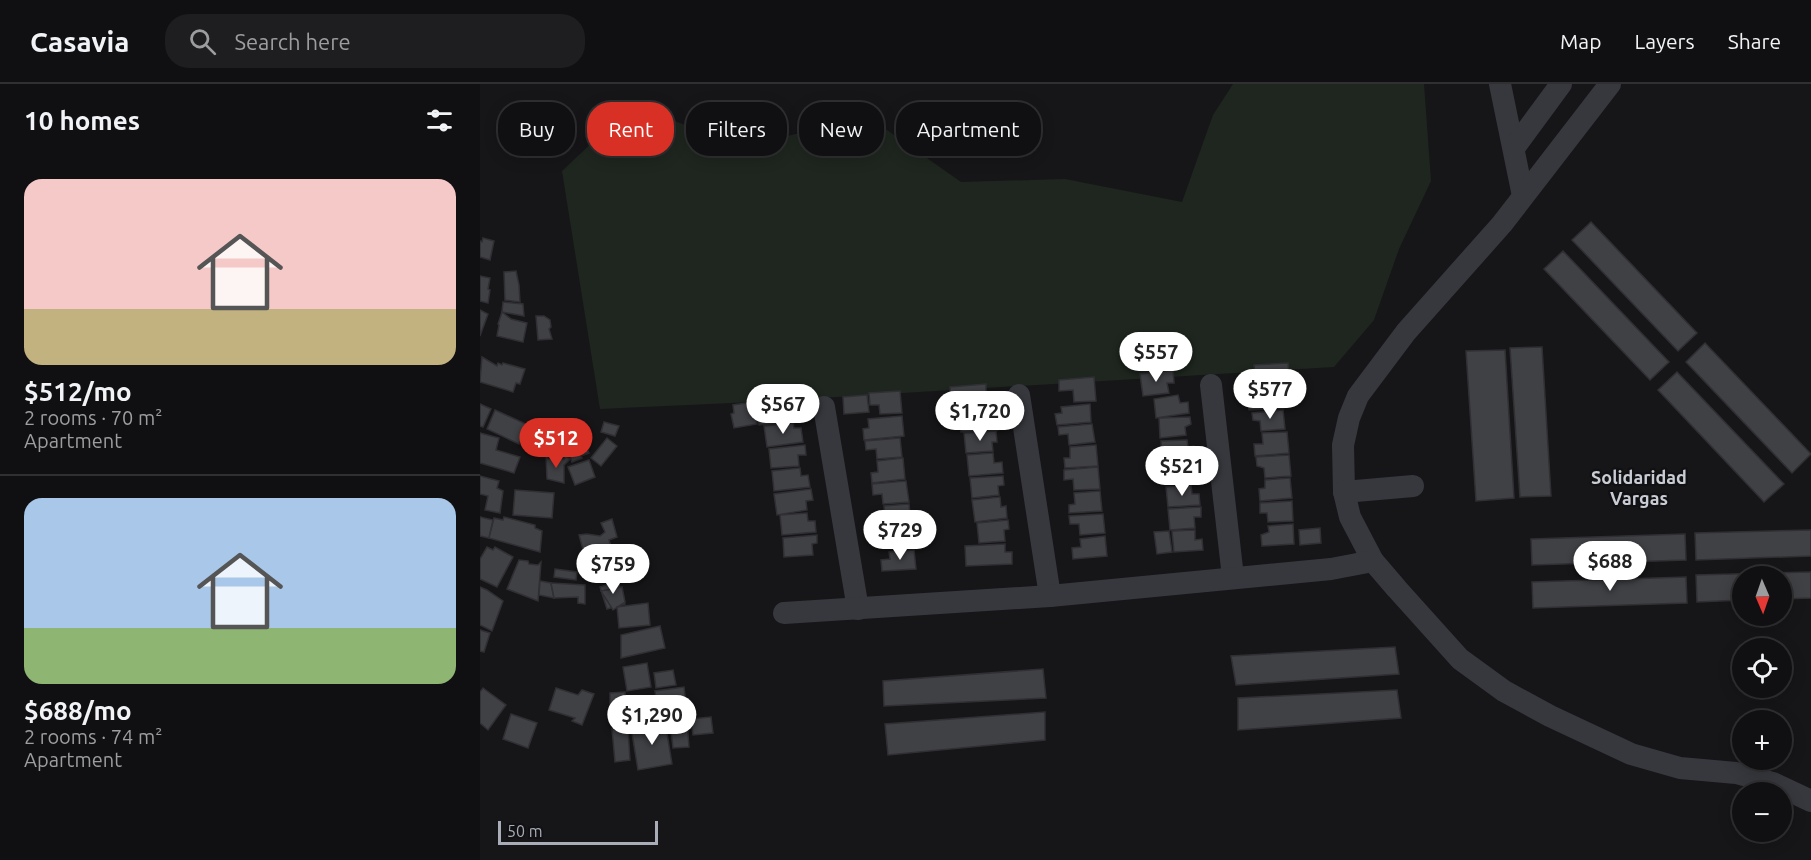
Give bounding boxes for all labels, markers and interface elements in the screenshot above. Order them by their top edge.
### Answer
search box [165,14,585,68]
icon: search [186,25,219,58]
text: Casavia [30,26,129,57]
text: Search here [234,29,351,54]
text: Map [1560,29,1601,53]
text: Layers [1634,29,1695,53]
text: Share [1728,29,1781,53]
chip: Buy [498,102,575,156]
chip: Rent [587,102,674,156]
chip: Filters [686,102,787,156]
chip: New [799,102,884,156]
chip: Apartment [896,102,1041,156]
icon: filters [423,104,456,137]
text: 10 homes [24,106,140,135]
icon: home [186,218,294,326]
pin: $557 [1120,332,1192,383]
text: $557 [1133,340,1179,363]
pin: $577 [1234,369,1306,420]
text: $512/mo [24,377,132,406]
text: $577 [1247,377,1293,400]
pin: $567 [747,384,819,435]
pin: $1,720 [931,391,1029,442]
text: $567 [760,392,806,415]
text: $1,720 [949,399,1011,422]
text: 2 rooms · 70 m² [24,406,162,429]
pin: $512 [520,418,592,469]
text: $512 [533,426,579,449]
text: Apartment [24,429,122,452]
pin: $521 [1146,446,1218,497]
text: $521 [1159,454,1205,477]
district label: Solidaridad Vargas [1591,467,1687,508]
pin: $729 [864,510,936,561]
text: $729 [877,518,923,541]
icon: home [186,537,294,645]
pin: $688 [1574,541,1646,592]
pin: $759 [577,544,649,595]
text: $688 [1587,549,1633,572]
text: $759 [590,552,636,575]
north arrow [1732,566,1792,626]
map controls [1732,566,1792,842]
button: locate [1732,638,1792,698]
pin: $1,290 [603,695,701,746]
text: $688/mo [24,696,132,725]
text: $1,290 [621,703,683,726]
button: + [1732,710,1792,770]
text: 2 rooms · 74 m² [24,725,162,748]
text: Apartment [24,748,122,771]
button: − [1732,782,1792,842]
scale bar [498,818,658,846]
text: 50 m [507,822,543,840]

